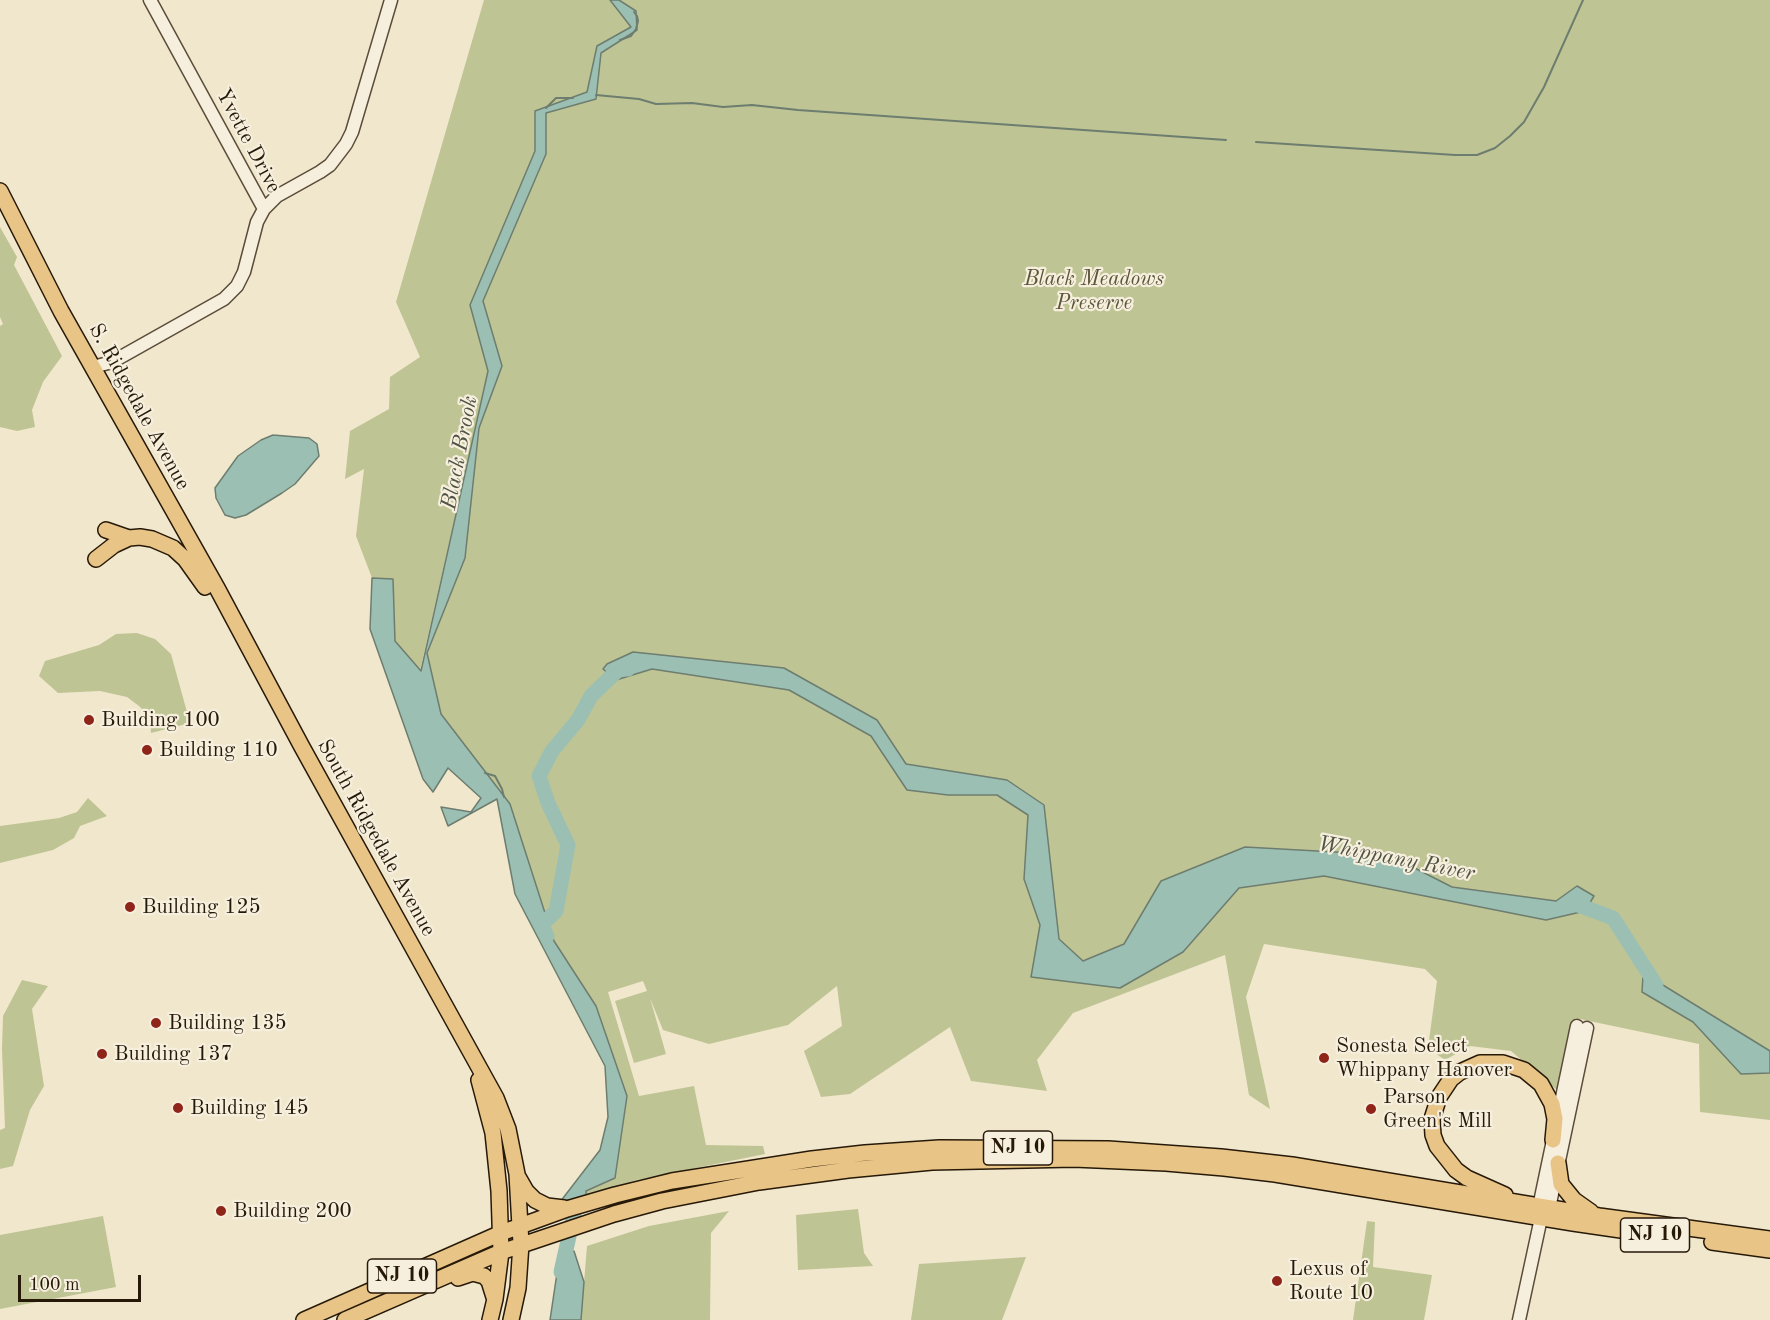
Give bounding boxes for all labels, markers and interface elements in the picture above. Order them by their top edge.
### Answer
street label: Yvette Drive [210,84,286,198]
park label: Black Meadows Preserve [1024,266,1164,316]
street label: S. Ridgedale Avenue [83,319,195,495]
water label: Black Brook [436,394,484,512]
place label: Building 100 [101,707,220,733]
marker: Building 100 [82,713,96,727]
street label: South Ridgedale Avenue [311,735,441,941]
place label: Building 110 [159,737,278,763]
marker: Building 110 [140,743,154,757]
water label: Whippany River [1315,831,1477,887]
place label: Building 125 [142,894,261,920]
marker: Building 125 [123,900,137,914]
place label: Building 135 [168,1010,287,1036]
marker: Building 135 [149,1016,163,1030]
place label: Sonesta Select Whippany Hanover [1336,1033,1512,1083]
place label: Building 137 [114,1041,233,1067]
marker: Building 137 [95,1047,109,1061]
marker: Sonesta Select Whippany Hanover [1317,1051,1331,1065]
place label: Parson Green's Mill [1383,1084,1492,1134]
place label: Building 145 [190,1095,309,1121]
marker: Building 145 [171,1101,185,1115]
marker: Parson Green's Mill [1364,1102,1378,1116]
road number: NJ 10 [984,1131,1052,1165]
place label: Building 200 [233,1198,352,1224]
marker: Building 200 [214,1204,228,1218]
road number: NJ 10 [1620,1218,1690,1252]
place label: Lexus of Route 10 [1289,1256,1373,1306]
road number: NJ 10 [368,1259,436,1293]
scale bar [21,1263,144,1301]
marker: Lexus of Route 10 [1270,1274,1284,1288]
text: 100 m [29,1276,80,1294]

